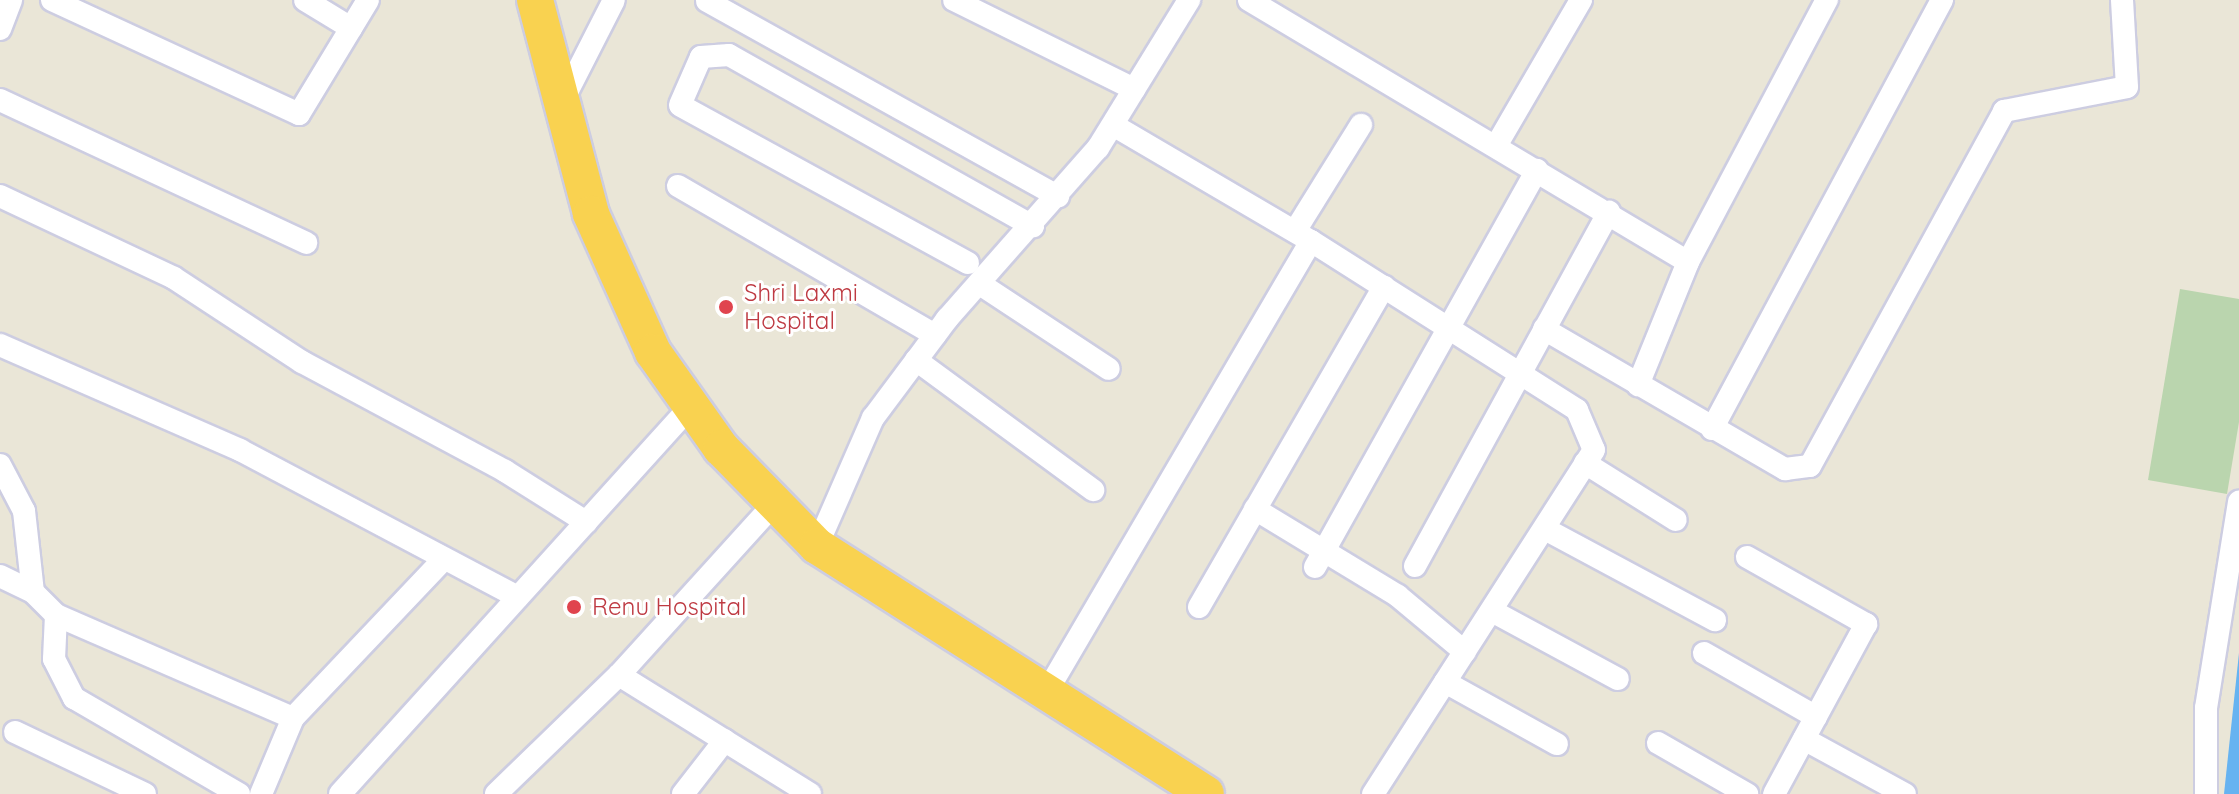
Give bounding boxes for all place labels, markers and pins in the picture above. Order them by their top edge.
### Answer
place label: Shri Laxmi Hospital [744,279,858,335]
marker: Shri Laxmi Hospital [715,296,737,318]
place label: Renu Hospital [592,593,747,621]
marker: Renu Hospital [563,596,585,618]

